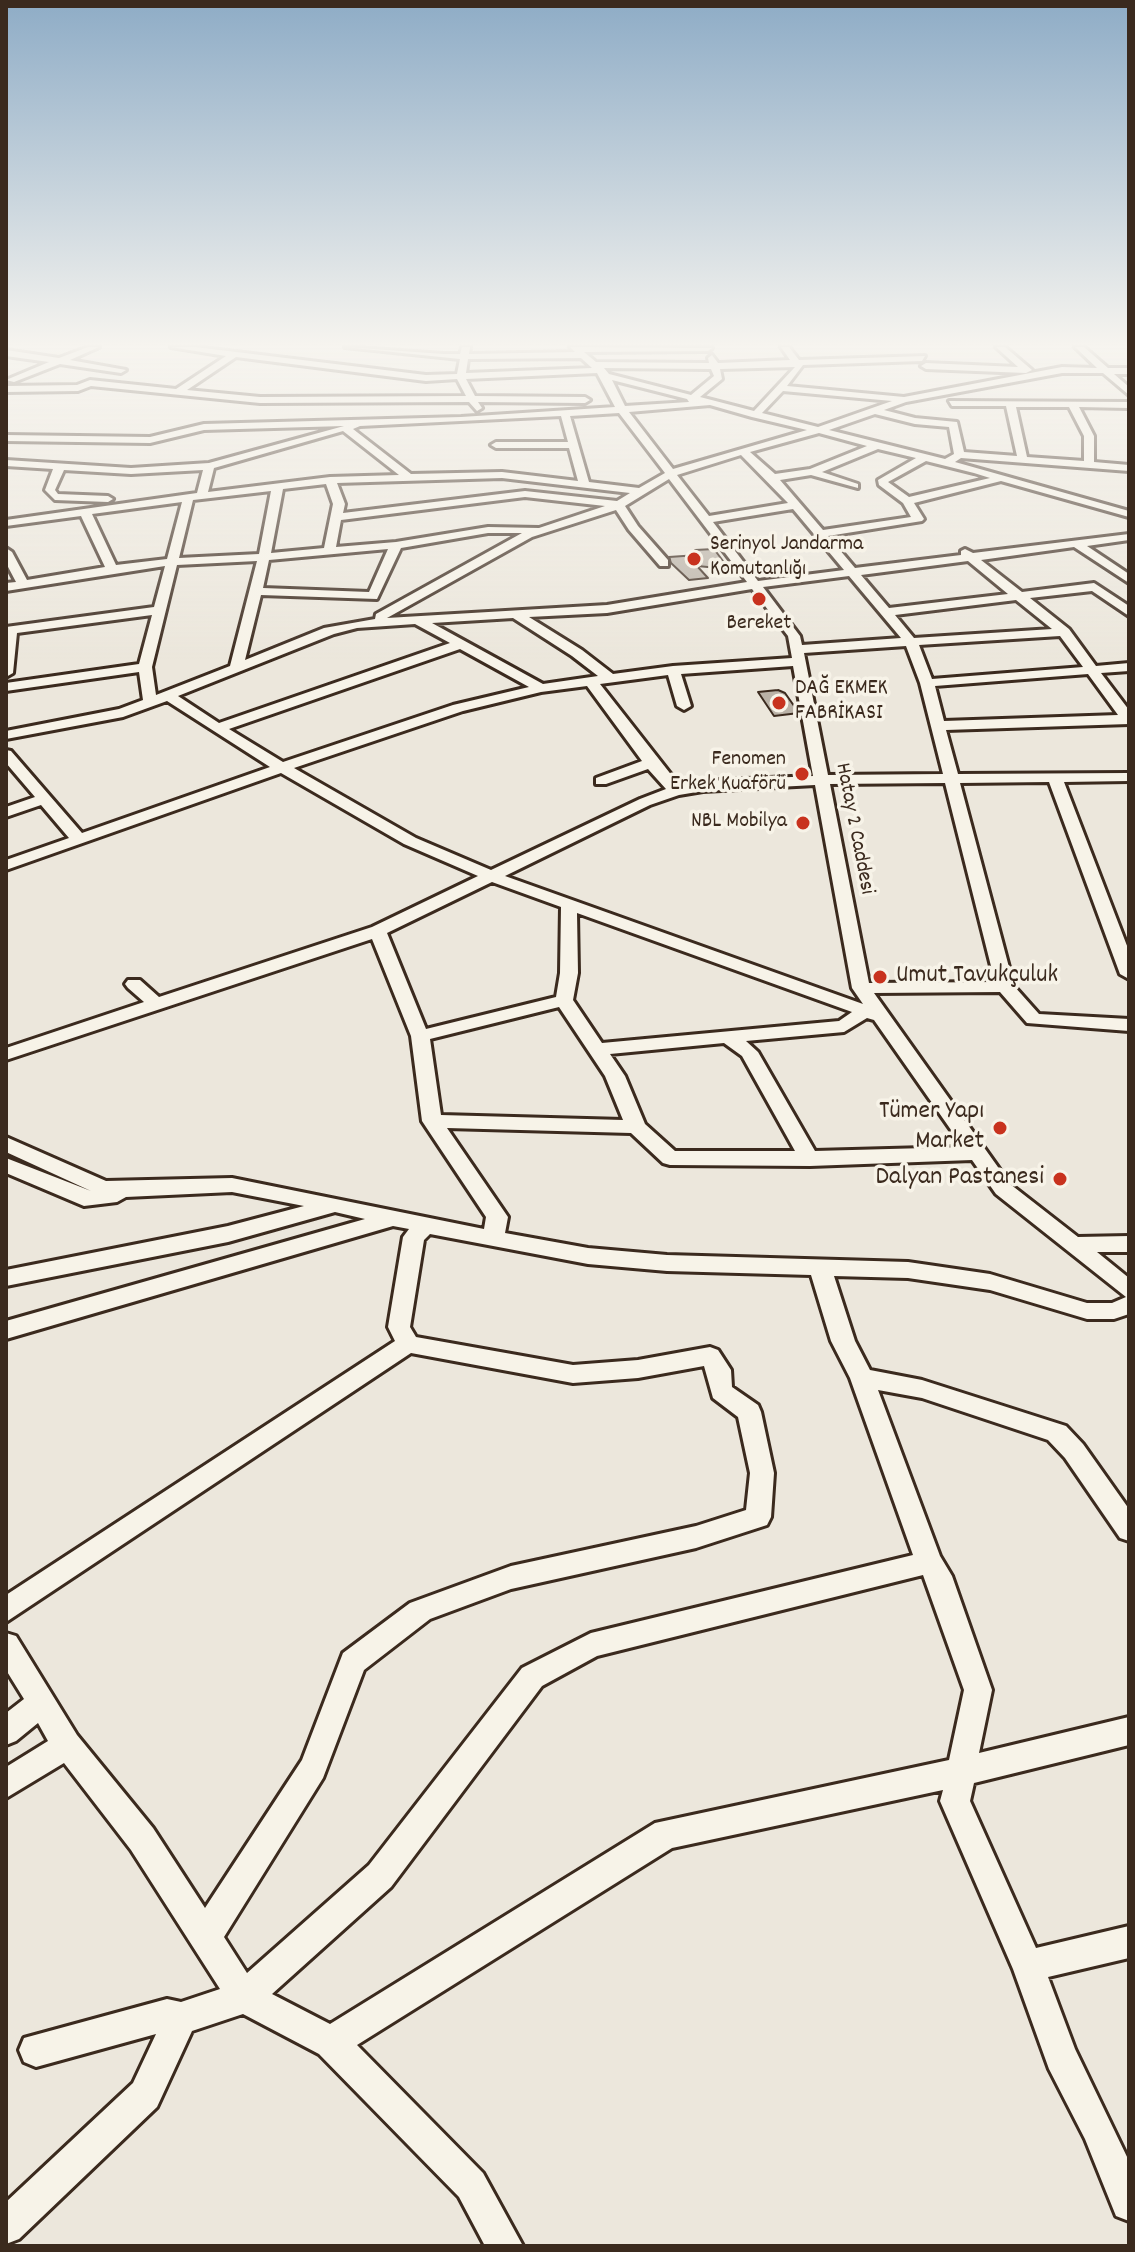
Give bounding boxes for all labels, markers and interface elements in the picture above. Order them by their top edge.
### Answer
place label: Serinyol Jandarma Komutanlığı [710,533,863,584]
marker: Serinyol Jandarma Komutanlığı [685,550,703,568]
marker: Bereket [750,590,768,608]
place label: Bereket [727,612,791,638]
place label: DAĞ EKMEK FABRİKASI [795,677,888,728]
marker: DAĞ EKMEK FABRİKASI [770,694,788,712]
place label: Fenomen Erkek Kuaförü [670,748,786,800]
street label: Hatay 2 Caddesi [827,761,879,897]
marker: Fenomen Erkek Kuaförü [793,765,811,783]
place label: NBL Mobilya [691,810,787,836]
marker: NBL Mobilya [794,814,812,832]
place label: Umut Tavukçuluk [896,961,1058,993]
marker: Umut Tavukçuluk [871,968,889,986]
place label: Tümer Yapı Market [879,1097,984,1158]
marker: Tümer Yapı Market [991,1119,1009,1137]
place label: Dalyan Pastanesi [876,1163,1044,1195]
marker: Dalyan Pastanesi [1051,1170,1069,1188]

